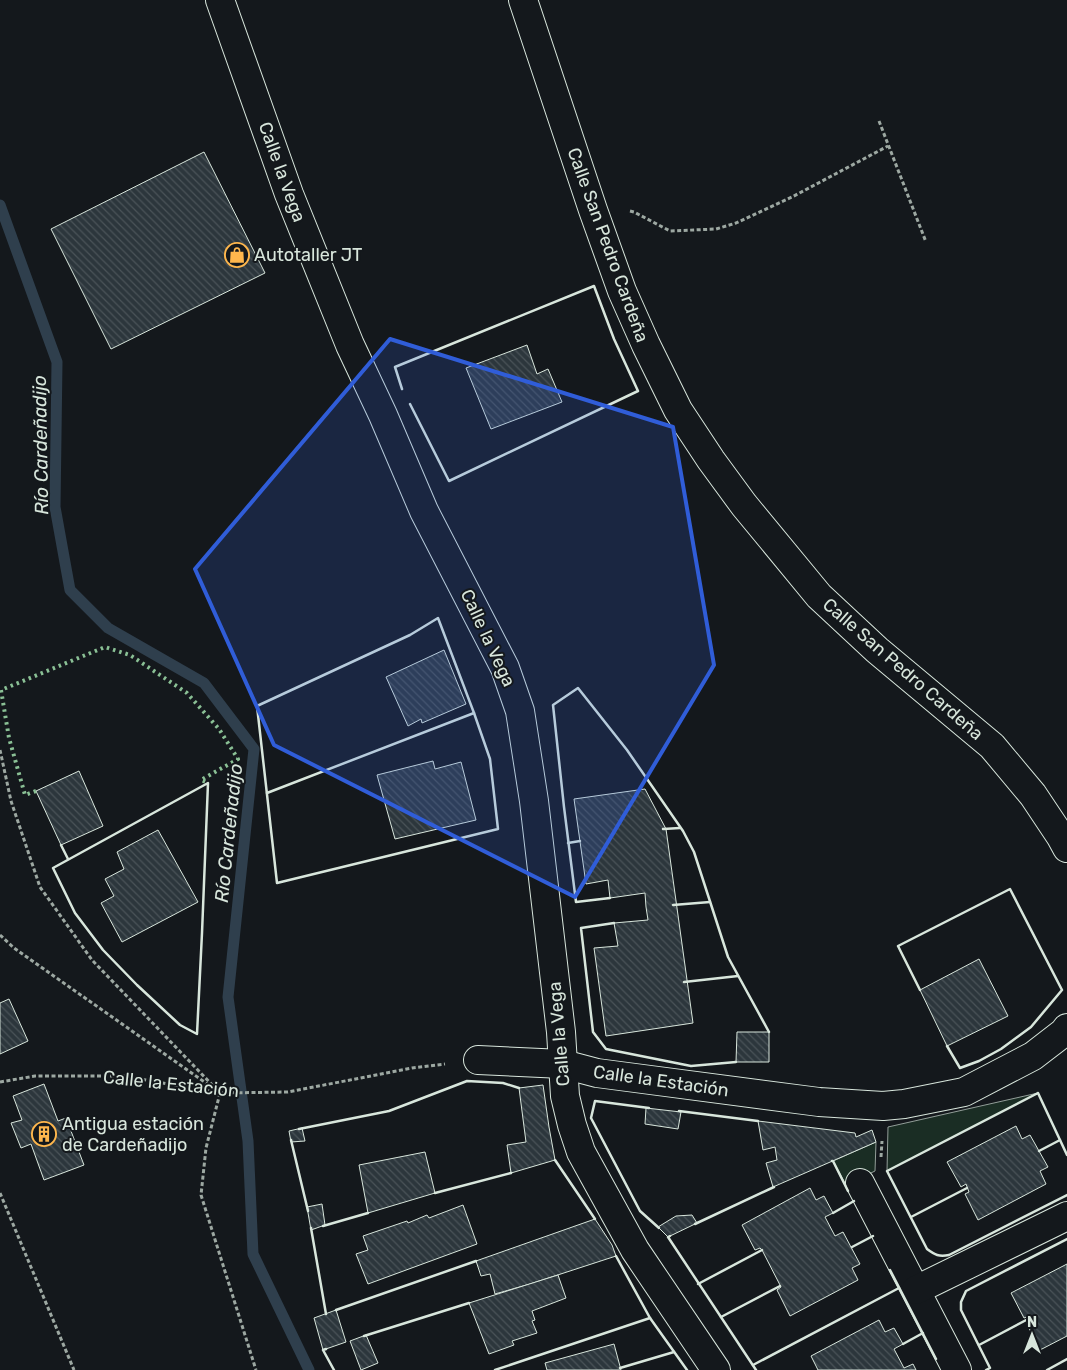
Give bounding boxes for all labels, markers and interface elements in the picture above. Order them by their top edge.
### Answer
street label: Calle la Vega [254,119,310,225]
street label: Calle San Pedro Cardeña [563,145,653,345]
shop icon: Autotaller JT [224,242,250,268]
place label: Autotaller JT [254,244,363,266]
water label: Río Cardeñadijo [28,375,53,515]
street label: Calle la Vega [456,586,520,690]
street label: Calle San Pedro Cardeña [818,593,988,745]
water label: Río Cardeñadijo [210,762,247,904]
street label: Calle la Vega [543,981,575,1087]
street label: Calle la Estación [592,1061,730,1101]
street label: Calle la Estación [102,1066,240,1102]
place label: Antigua estación de Cardeñadijo [62,1113,204,1156]
building icon: Antigua estación de Cardeñadijo [31,1121,57,1147]
north arrow [1007,1310,1057,1360]
text: N [1027,1314,1037,1331]

